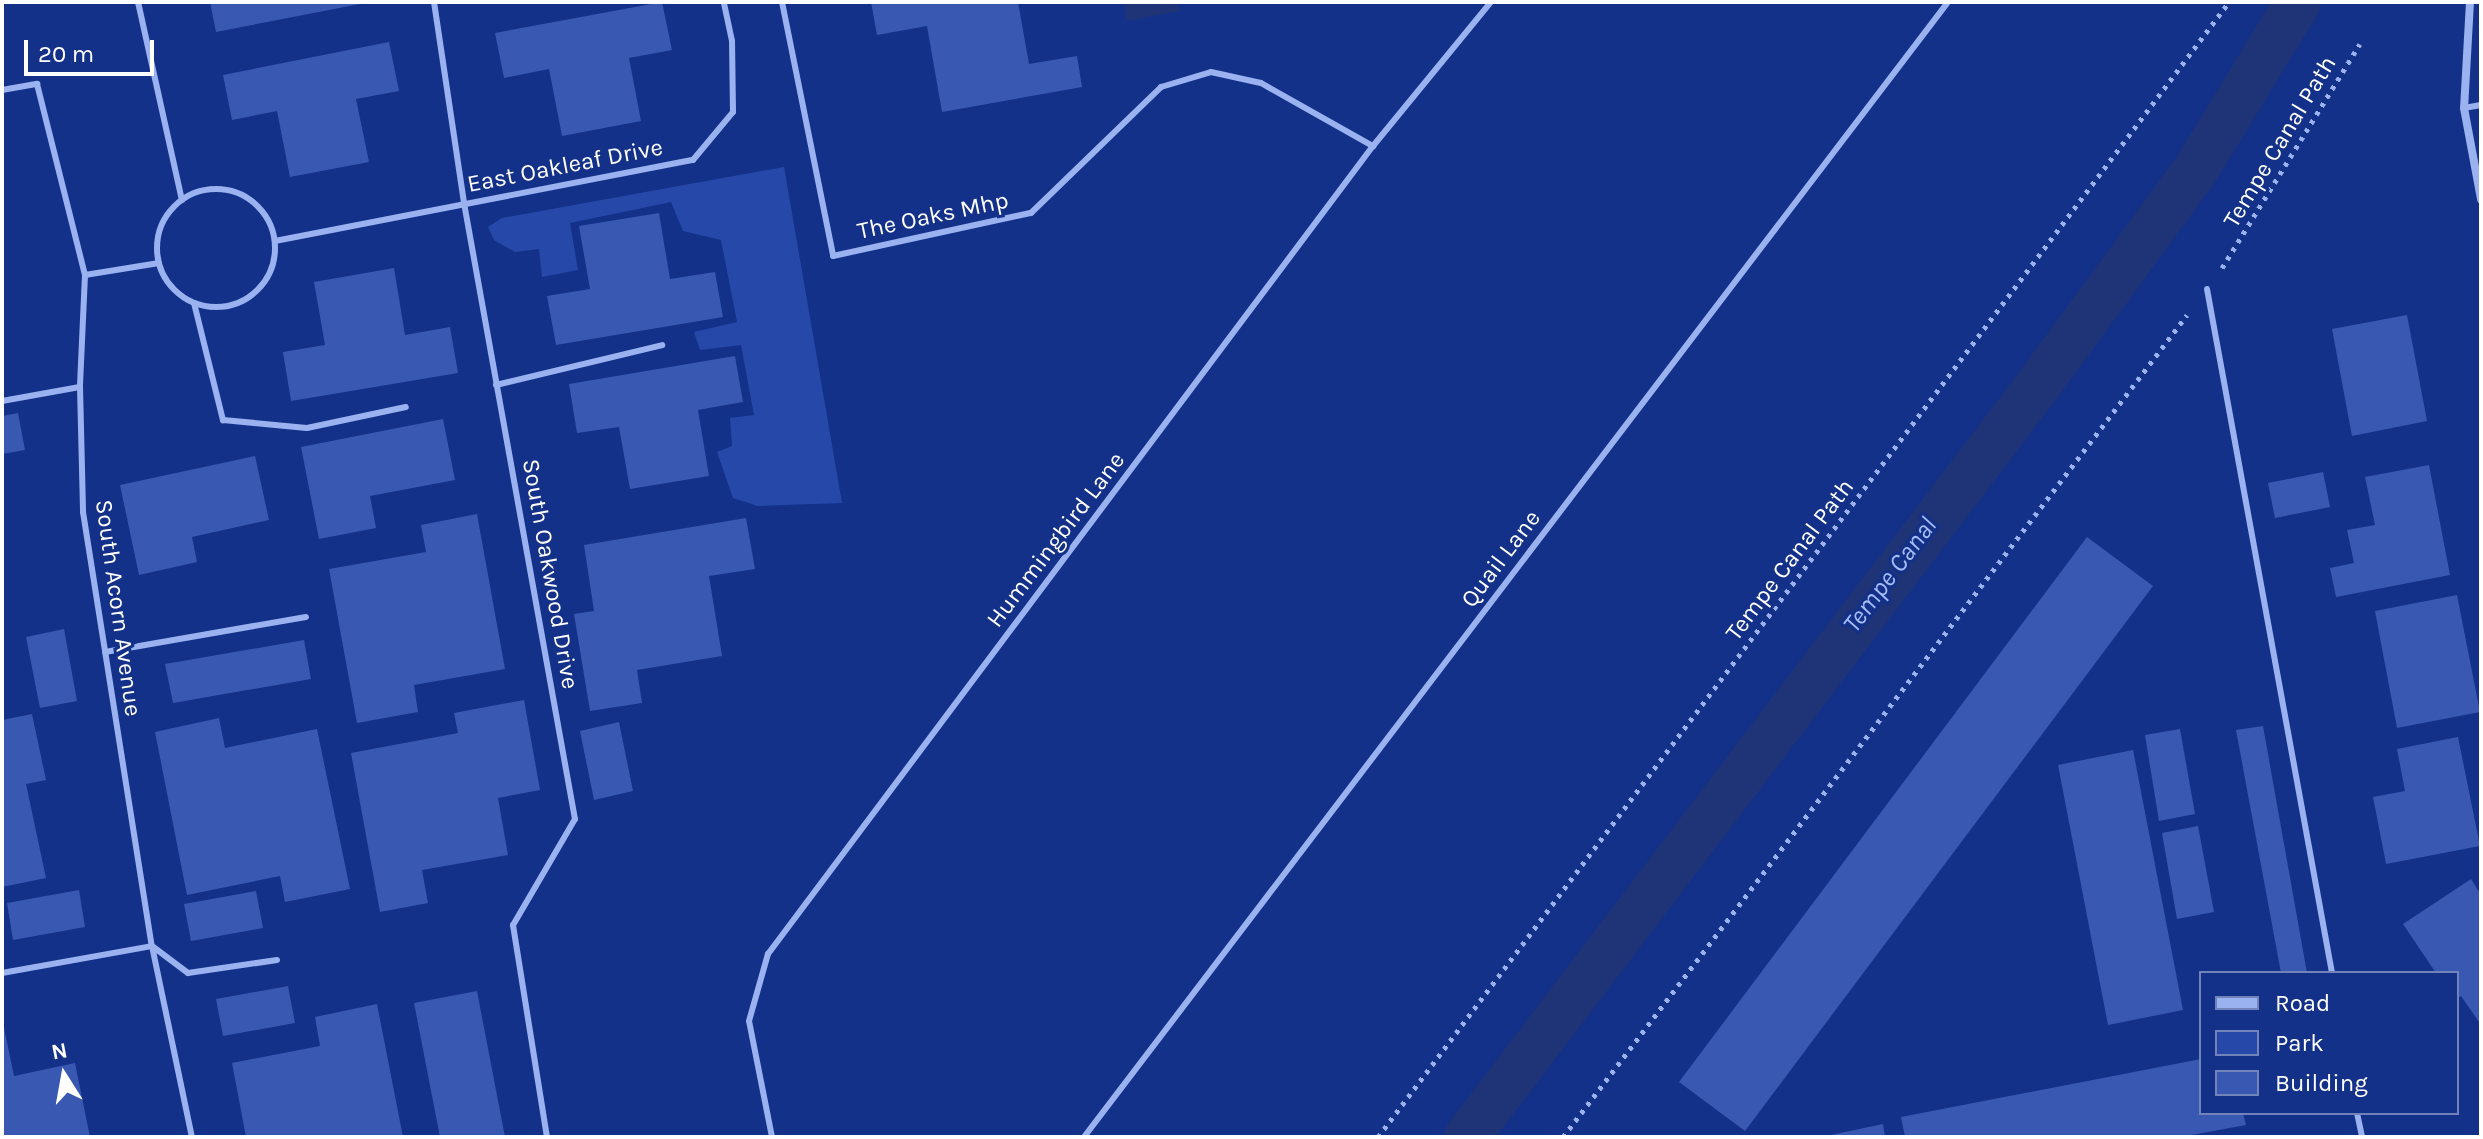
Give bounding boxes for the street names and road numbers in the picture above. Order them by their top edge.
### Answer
street label: Tempe Canal Path [2217,51,2343,233]
street label: East Oakleaf Drive [465,133,665,199]
street label: The Oaks Mhp [855,186,1011,246]
street label: Hummingbird Lane [981,447,1131,633]
street label: South Oakwood Drive [516,457,584,691]
street label: Tempe Canal Path [1720,473,1860,647]
street label: South Acorn Avenue [89,498,147,718]
street label: Quail Lane [1455,505,1547,613]

